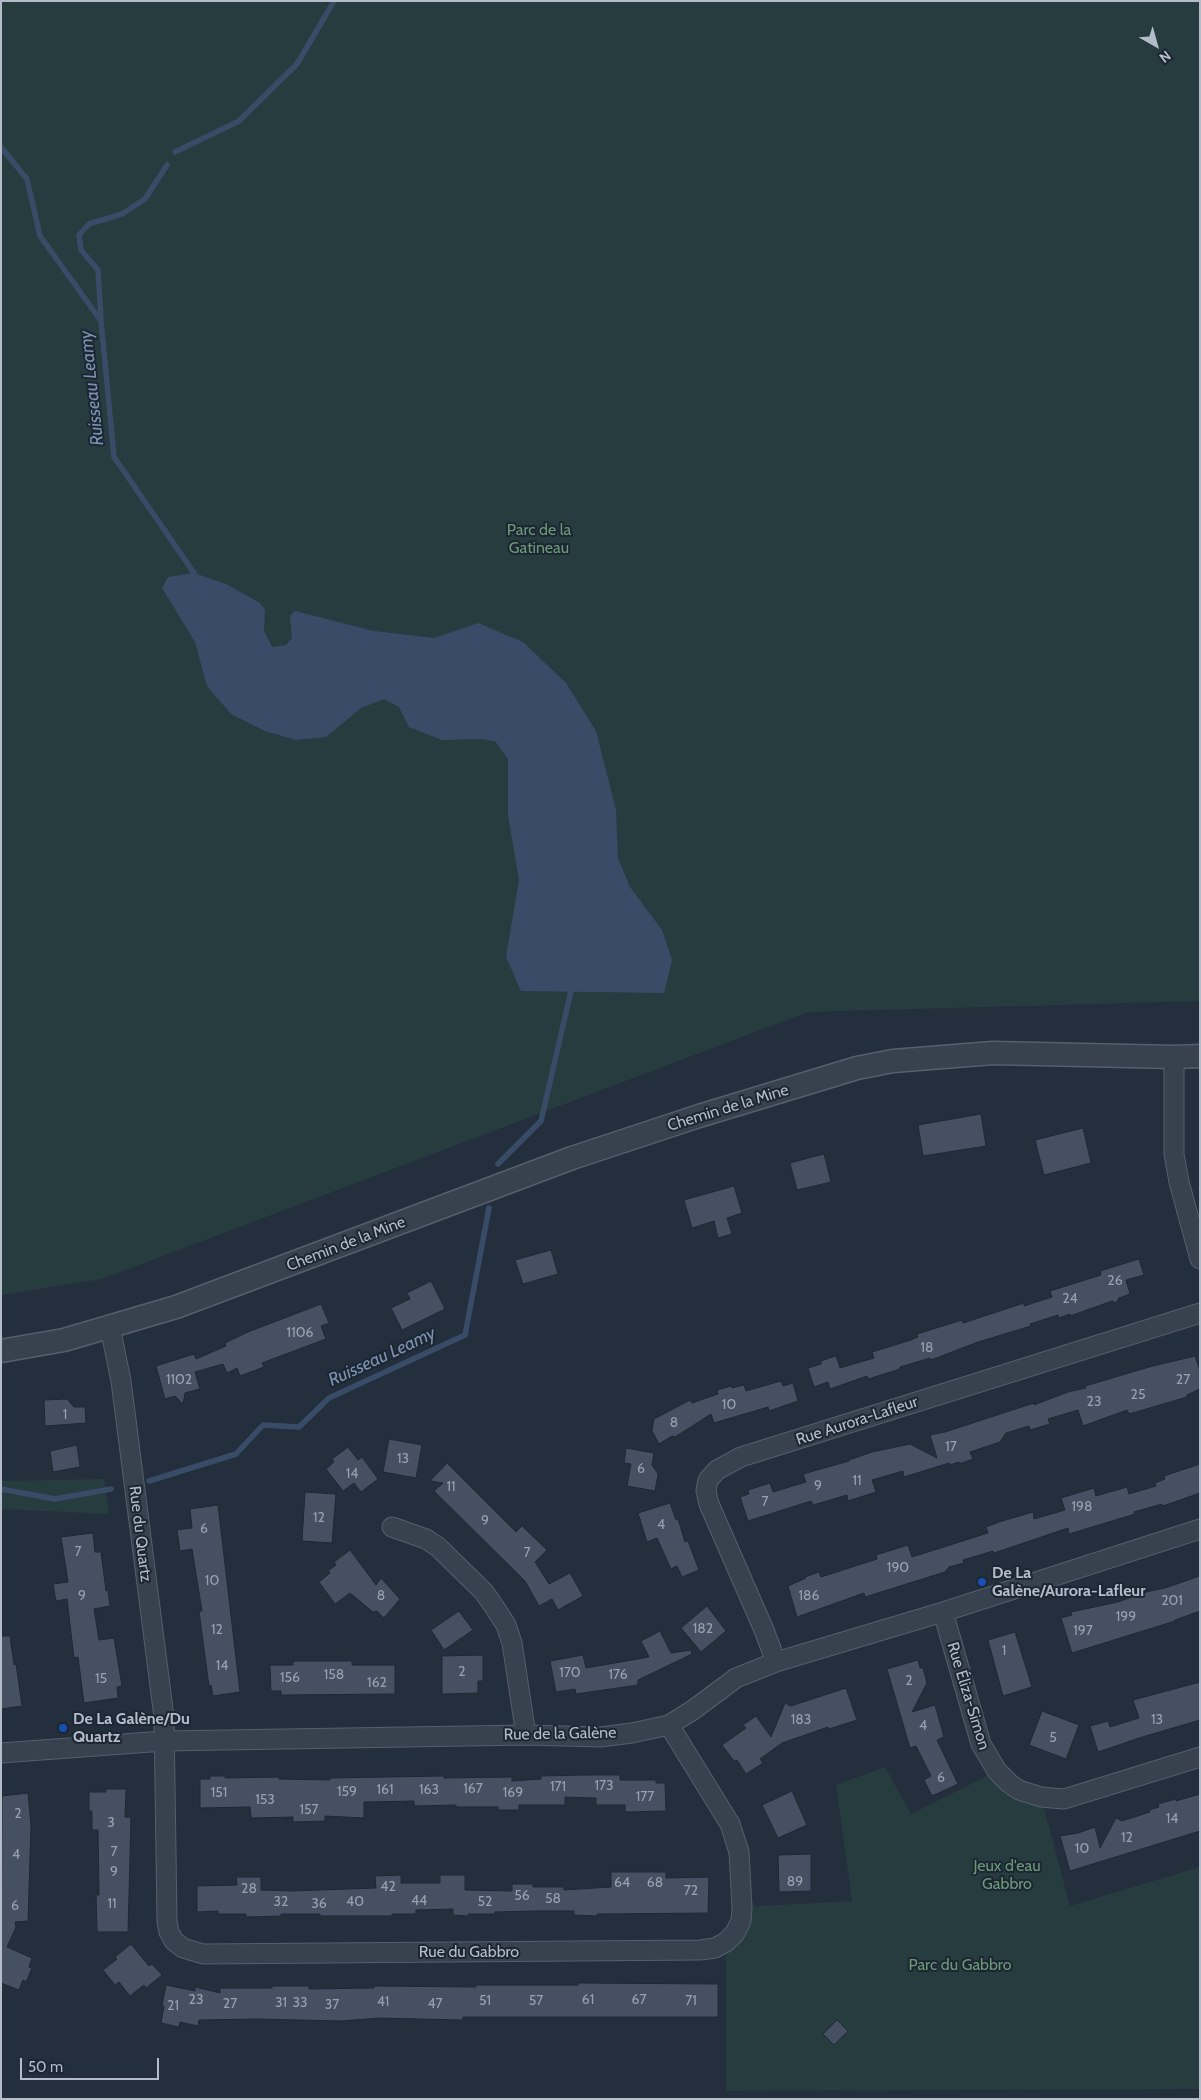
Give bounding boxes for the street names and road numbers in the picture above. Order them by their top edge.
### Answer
street label: Chemin de la Mine [665,1080,791,1136]
street label: Chemin de la Mine [284,1213,408,1275]
street label: Rue Aurora-Lafleur [794,1392,920,1450]
street label: Rue du Quartz [125,1485,155,1583]
street label: Rue Éliza-Simon [942,1640,994,1752]
street label: Rue de la Galène [503,1723,617,1745]
street label: Rue du Gabbro [419,1942,519,1962]

